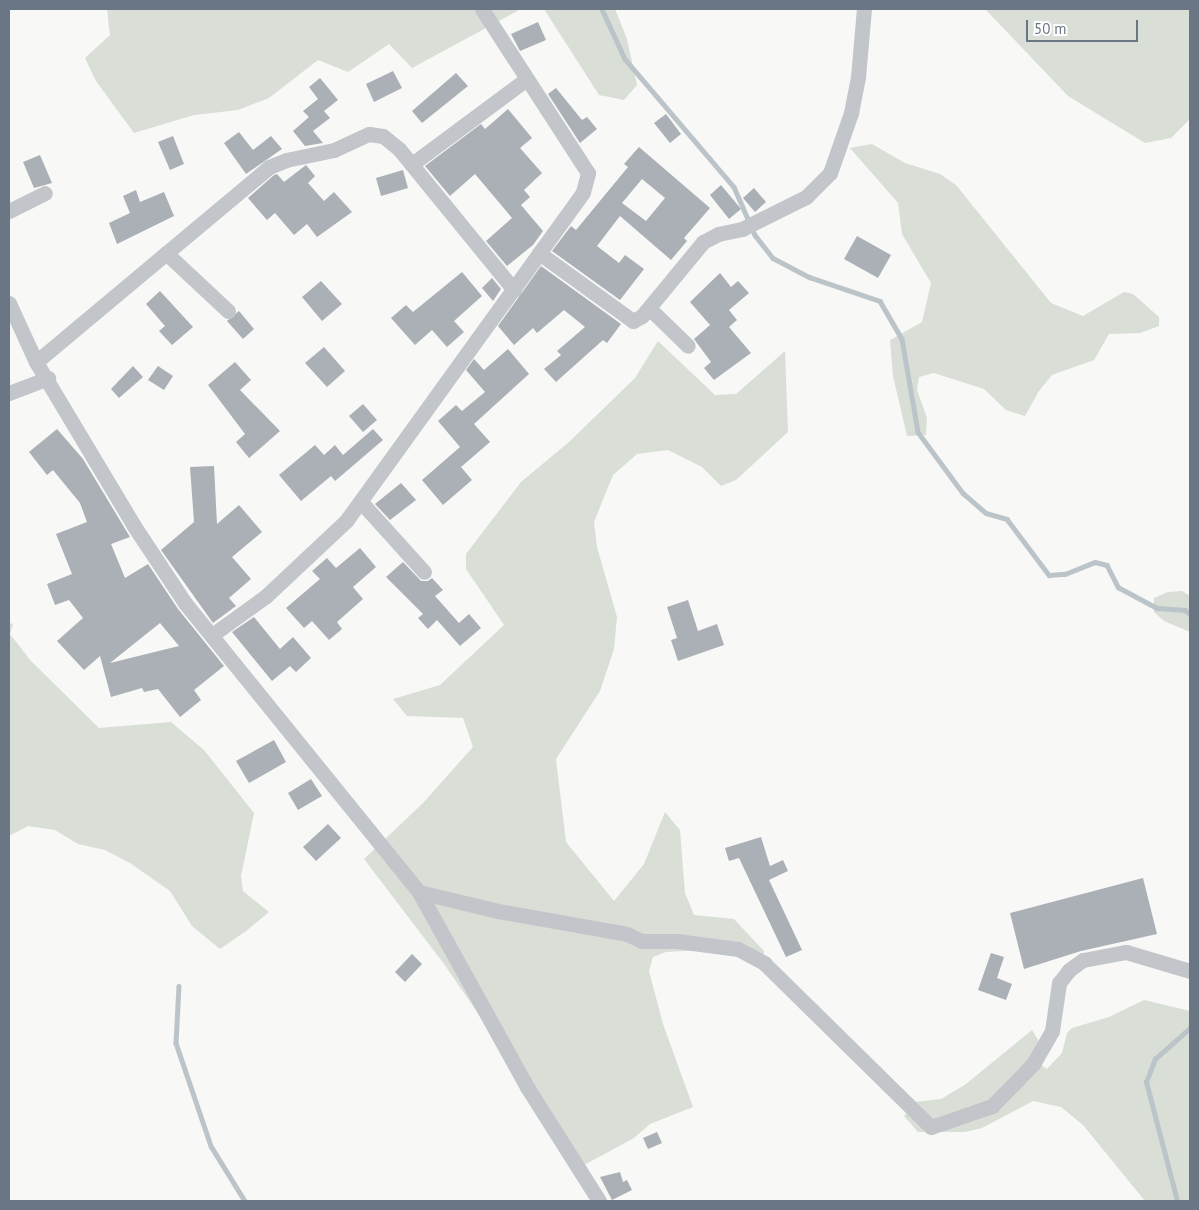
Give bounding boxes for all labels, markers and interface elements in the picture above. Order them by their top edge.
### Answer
scale bar [1029,10,1142,42]
text: 50 m [1034,19,1067,38]

